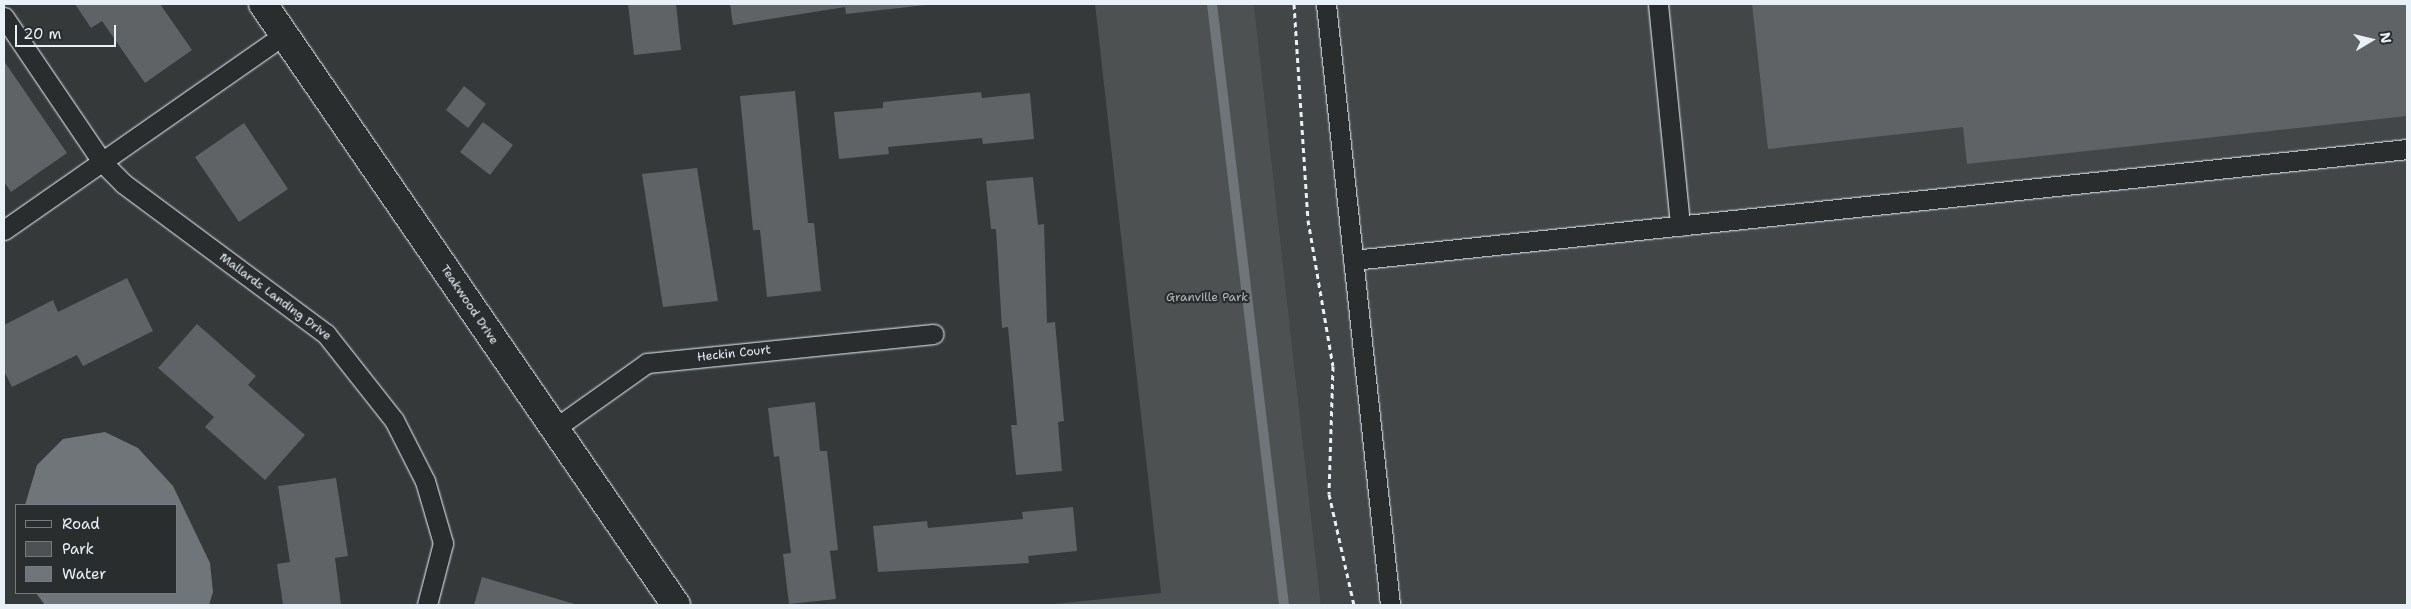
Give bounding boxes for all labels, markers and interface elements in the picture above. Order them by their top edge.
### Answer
scale bar [18,15,119,47]
north arrow [2346,15,2396,65]
text: 20 m [23,24,62,44]
text: N [2376,31,2396,45]
street label: Mallards Landing Drive [216,250,334,344]
street label: Teakwood Drive [437,262,501,348]
park label: Granville Park [1166,291,1248,305]
street label: Heckin Court [696,343,772,365]
legend [15,504,178,594]
text: Road [62,514,100,534]
text: Park [62,539,94,559]
text: Water [62,564,106,584]

